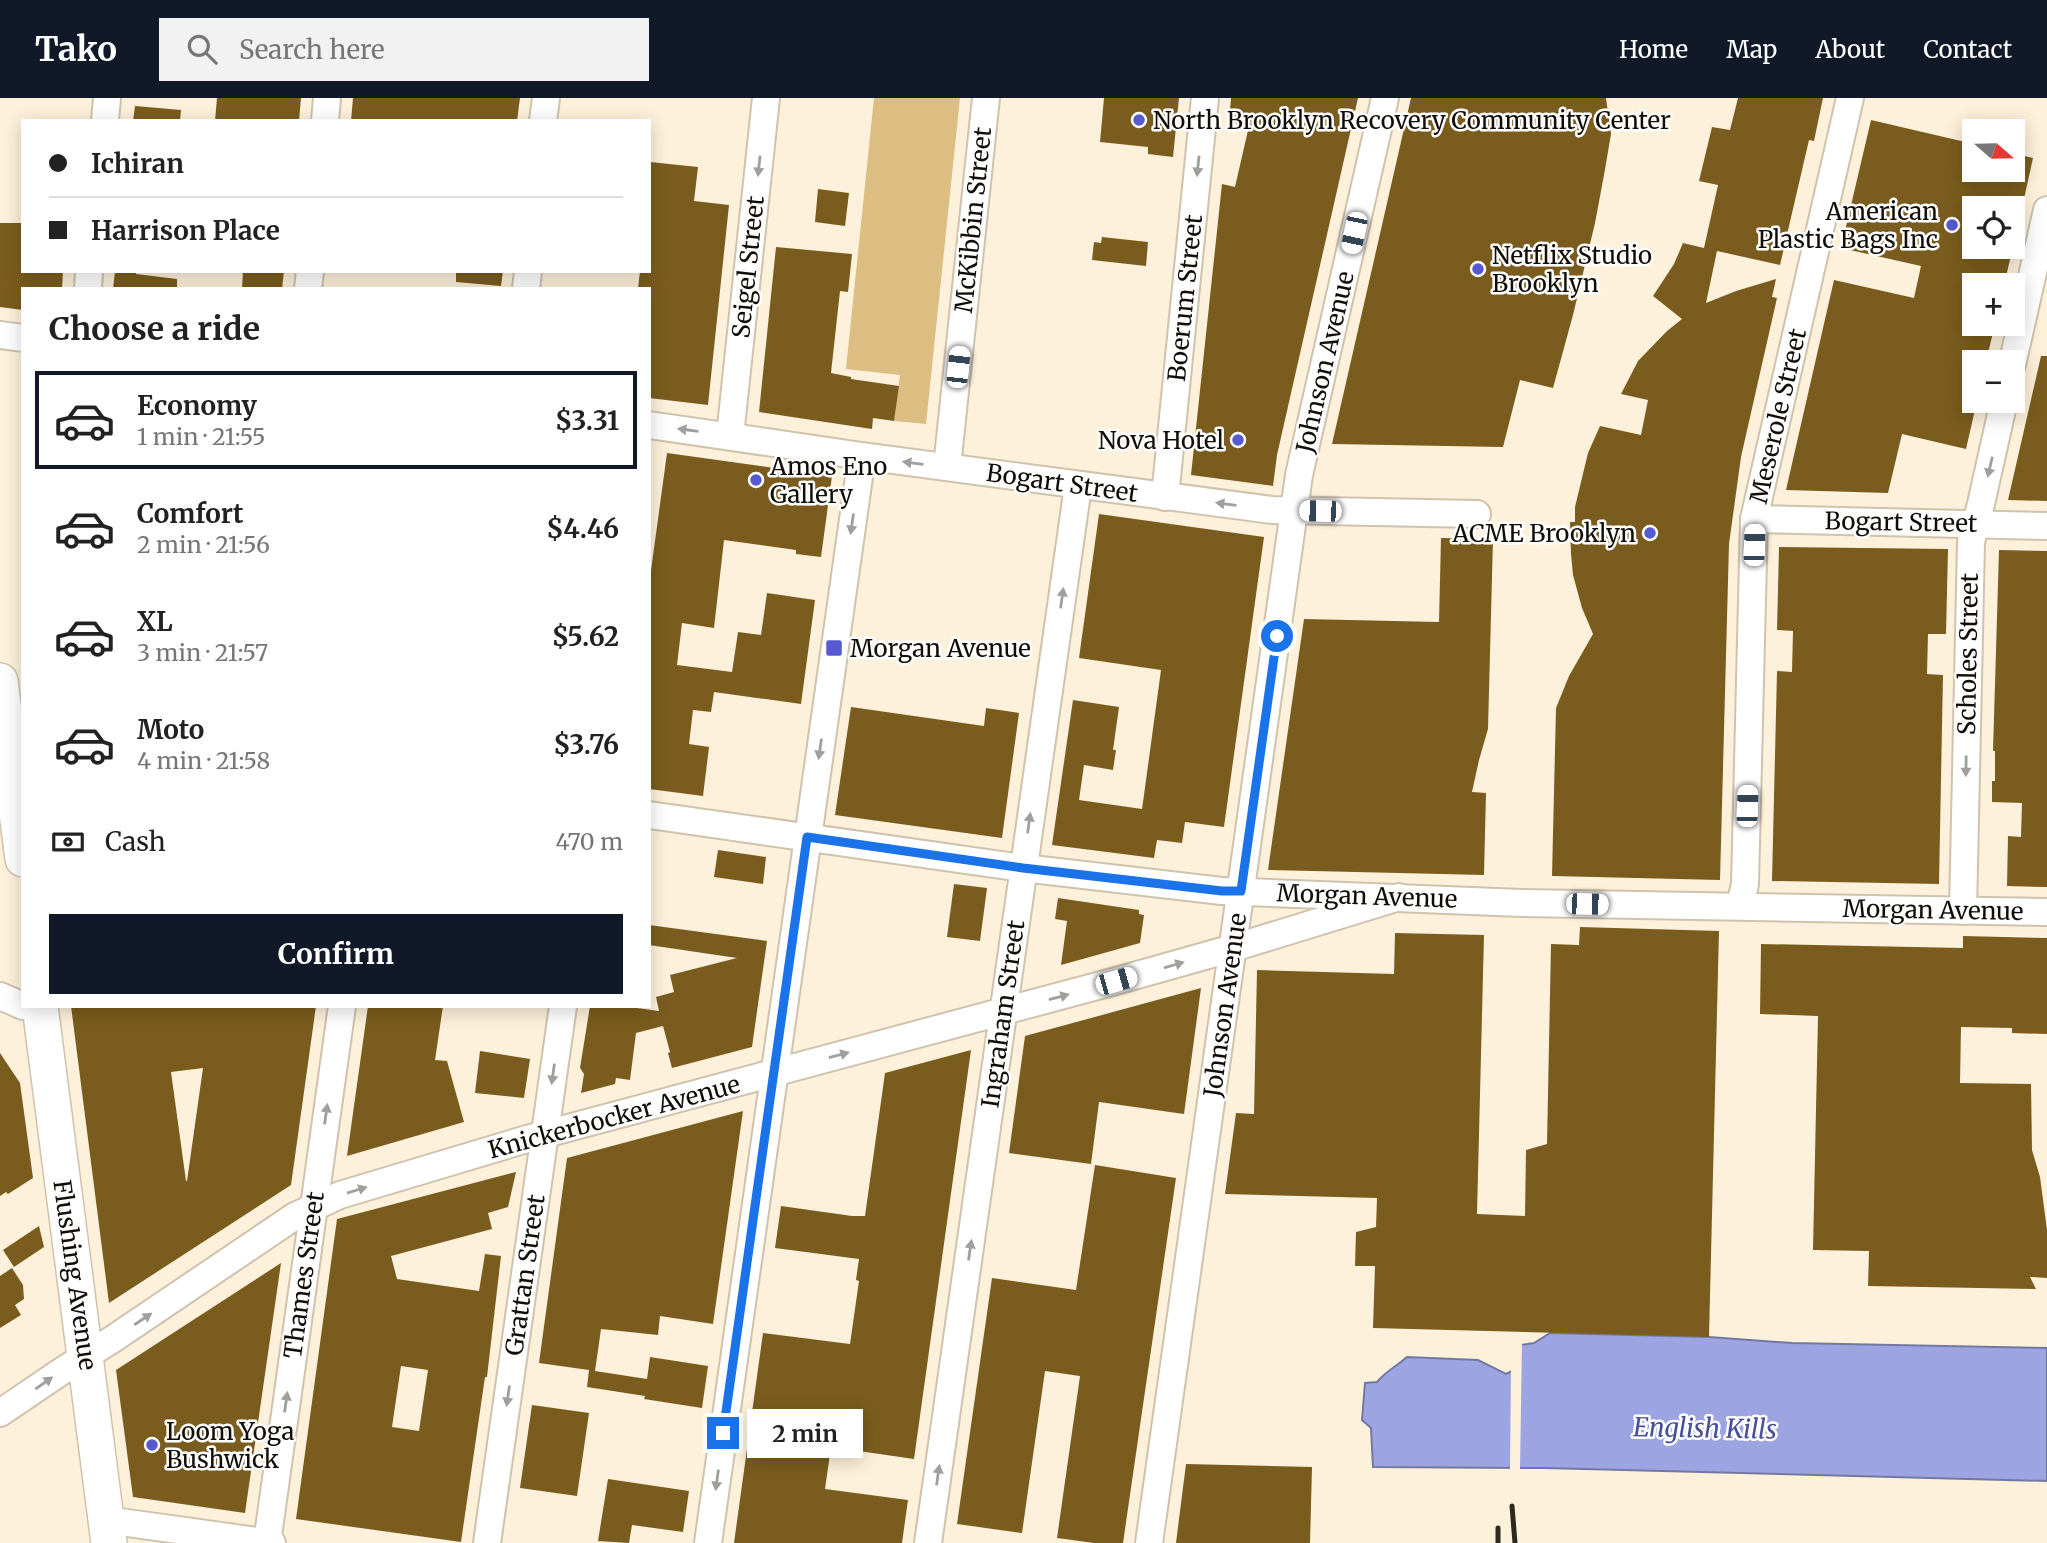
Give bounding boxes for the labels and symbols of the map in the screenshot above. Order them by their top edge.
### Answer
place label: North Brooklyn Recovery Community Center [1153,105,1671,136]
marker: North Brooklyn Recovery Community Center [1131,112,1147,128]
north arrow [1962,119,2025,182]
street label: McKibbin Street [948,125,998,314]
one-way arrow [753,155,764,177]
one-way arrow [1192,155,1203,177]
street label: Seigel Street [725,194,771,340]
place label: American Plastic Bags Inc [1758,196,1938,255]
car [1340,210,1369,256]
street label: Boerum Street [1161,212,1209,383]
marker: American Plastic Bags Inc [1944,217,1960,233]
place label: Netflix Studio Brooklyn [1492,240,1652,299]
marker: Netflix Studio Brooklyn [1470,261,1486,277]
street label: Johnson Avenue [1289,268,1361,457]
street label: Meserole Street [1743,325,1813,507]
car [946,345,971,389]
one-way arrow [677,425,699,436]
place label: Nova Hotel [1098,425,1224,456]
marker: Nova Hotel [1230,432,1246,448]
place label: Amos Eno Gallery [769,451,887,510]
one-way arrow [1984,456,1995,478]
one-way arrow [902,457,924,468]
street label: Bogart Street [984,457,1140,509]
marker: Amos Eno Gallery [748,472,764,488]
one-way arrow [1215,499,1237,510]
car [1299,500,1342,522]
street label: Bogart Street [1824,505,1978,539]
one-way arrow [846,513,857,535]
place label: ACME Brooklyn [1451,518,1636,549]
car [1743,524,1766,566]
marker: ACME Brooklyn [1642,525,1658,541]
street label: Scholes Street [1951,572,1985,735]
one-way arrow [1056,586,1067,608]
route start [1261,620,1293,652]
place label: Morgan Avenue [850,633,1031,664]
marker: Morgan Avenue [824,638,844,658]
one-way arrow [814,738,825,760]
one-way arrow [1961,755,1972,777]
car [1736,785,1759,827]
one-way arrow [1024,812,1035,834]
street label: Morgan Avenue [1276,877,1458,915]
car [1566,893,1609,915]
street label: Morgan Avenue [1842,893,2024,927]
street label: Johnson Avenue [1197,911,1253,1100]
street label: Ingraham Street [974,918,1032,1110]
one-way arrow [1164,959,1185,969]
car [1093,965,1140,997]
one-way arrow [1049,991,1070,1001]
one-way arrow [829,1050,850,1060]
one-way arrow [548,1063,559,1085]
street label: Knickerbocker Avenue [485,1068,743,1166]
one-way arrow [321,1103,332,1125]
street label: Flushing Avenue [46,1178,104,1372]
one-way arrow [347,1184,368,1194]
street label: Thames Street [277,1189,331,1360]
street label: Grattan Street [498,1192,552,1358]
one-way arrow [965,1239,976,1261]
one-way arrow [133,1313,152,1326]
one-way arrow [35,1376,53,1390]
one-way arrow [502,1385,513,1407]
one-way arrow [281,1391,292,1413]
callout: 2 min [748,1408,863,1458]
water label: English Kills [1633,1410,1777,1446]
place label: Loom Yoga Bushwick [166,1416,294,1475]
route end [707,1417,739,1449]
marker: Loom Yoga Bushwick [144,1437,160,1453]
one-way arrow [933,1464,944,1486]
one-way arrow [711,1469,722,1491]

